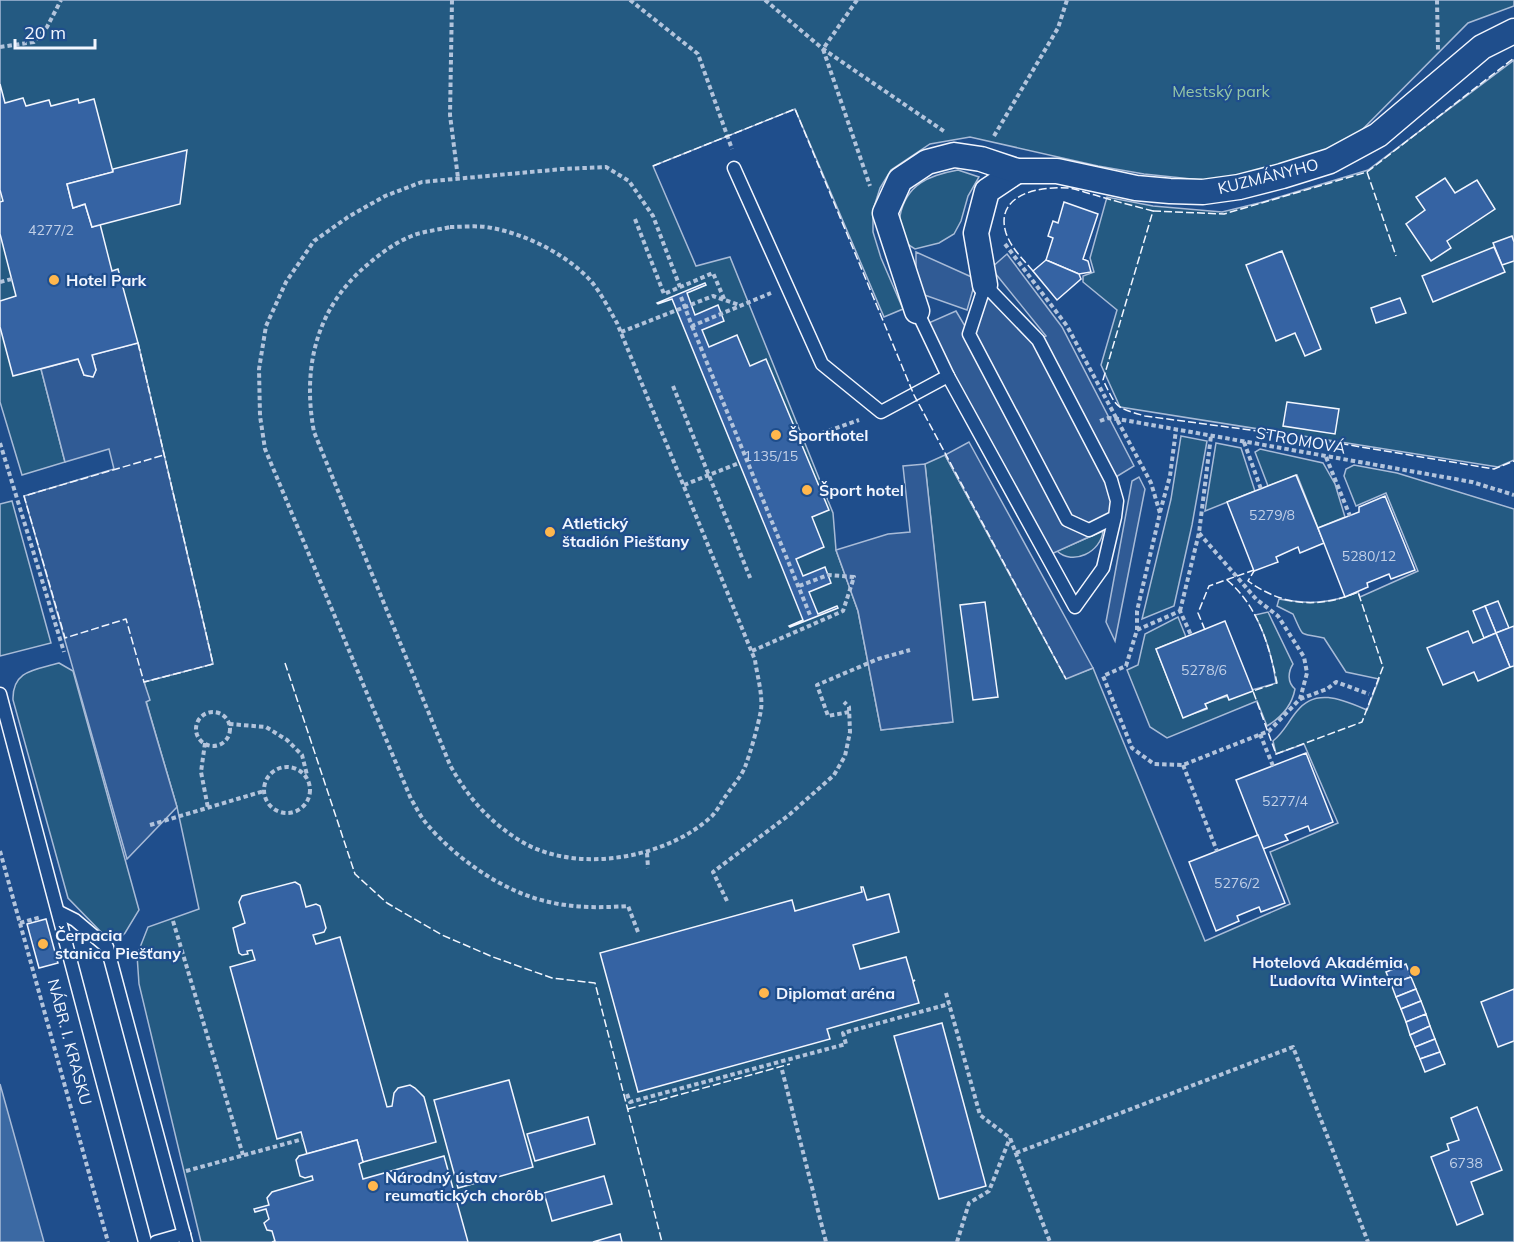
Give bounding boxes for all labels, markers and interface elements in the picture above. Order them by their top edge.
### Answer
scale bar [15,12,94,50]
text: 20 m [24,21,66,44]
park label: Mestský park [1172,81,1271,101]
street label: KUZMÁNYHO [1216,154,1320,198]
house number: 4277/2 [28,221,74,239]
place label: Hotel Park [66,270,148,290]
marker: Hotel Park [47,273,61,287]
street label: STROMOVÁ [1255,422,1348,458]
place label: Športhotel [788,425,868,445]
marker: Športhotel [769,428,783,442]
house number: 1135/15 [744,447,798,465]
place label: Šport hotel [819,480,904,500]
marker: Šport hotel [800,483,814,497]
house number: 5279/8 [1249,506,1295,524]
place label: Atletický štadión Piešťany [562,513,690,551]
marker: Atletický štadión Piešťany [543,525,557,539]
house number: 5280/12 [1342,547,1396,565]
house number: 5278/6 [1181,661,1227,679]
house number: 5277/4 [1262,792,1309,810]
house number: 5276/2 [1214,874,1260,892]
place label: Čerpacia stanica Piešťany [55,925,181,963]
marker: Čerpacia stanica Piešťany [36,937,50,951]
place label: Hotelová Akadémia Ľudovíta Wintera [1252,952,1403,990]
marker: Hotelová Akadémia Ľudovíta Wintera [1408,964,1422,978]
street label: NÁBR. I. KRASKU [44,977,96,1107]
place label: Diplomat aréna [776,983,895,1003]
marker: Diplomat aréna [757,986,771,1000]
house number: 6738 [1449,1154,1483,1172]
place label: Národný ústav reumatických chorôb [385,1167,544,1205]
marker: Národný ústav reumatických chorôb [366,1179,380,1193]

